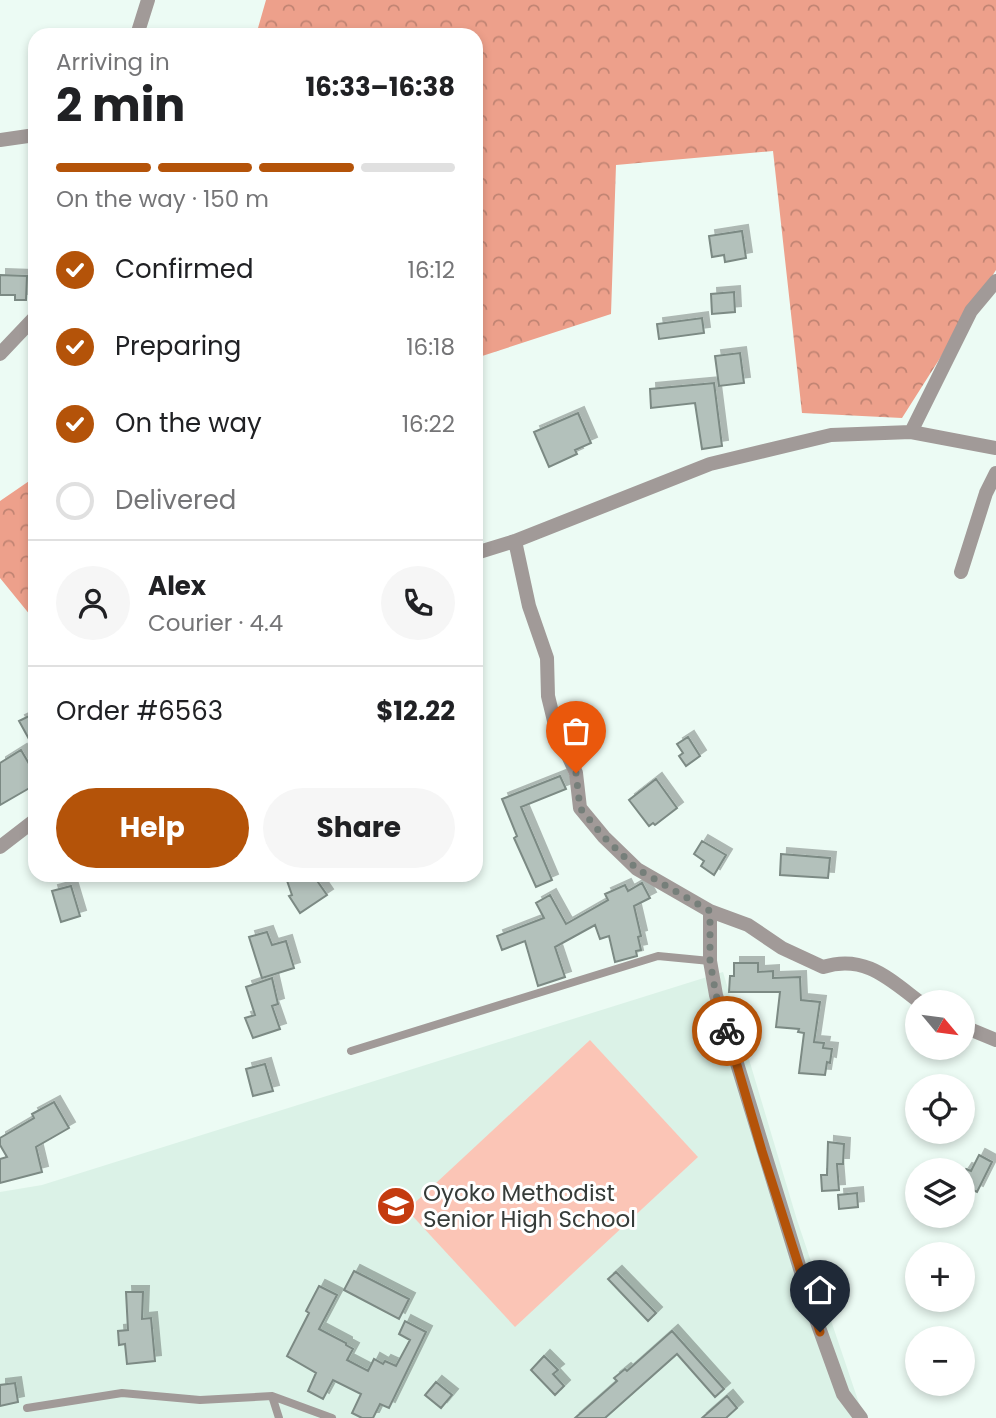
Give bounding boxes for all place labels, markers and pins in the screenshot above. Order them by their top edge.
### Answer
pin [546,701,606,773]
place label: Oyoko Methodist Senior High School [423,1177,636,1235]
school or university icon: Oyoko Methodist Senior High School [375,1185,417,1227]
pin [790,1260,850,1332]

